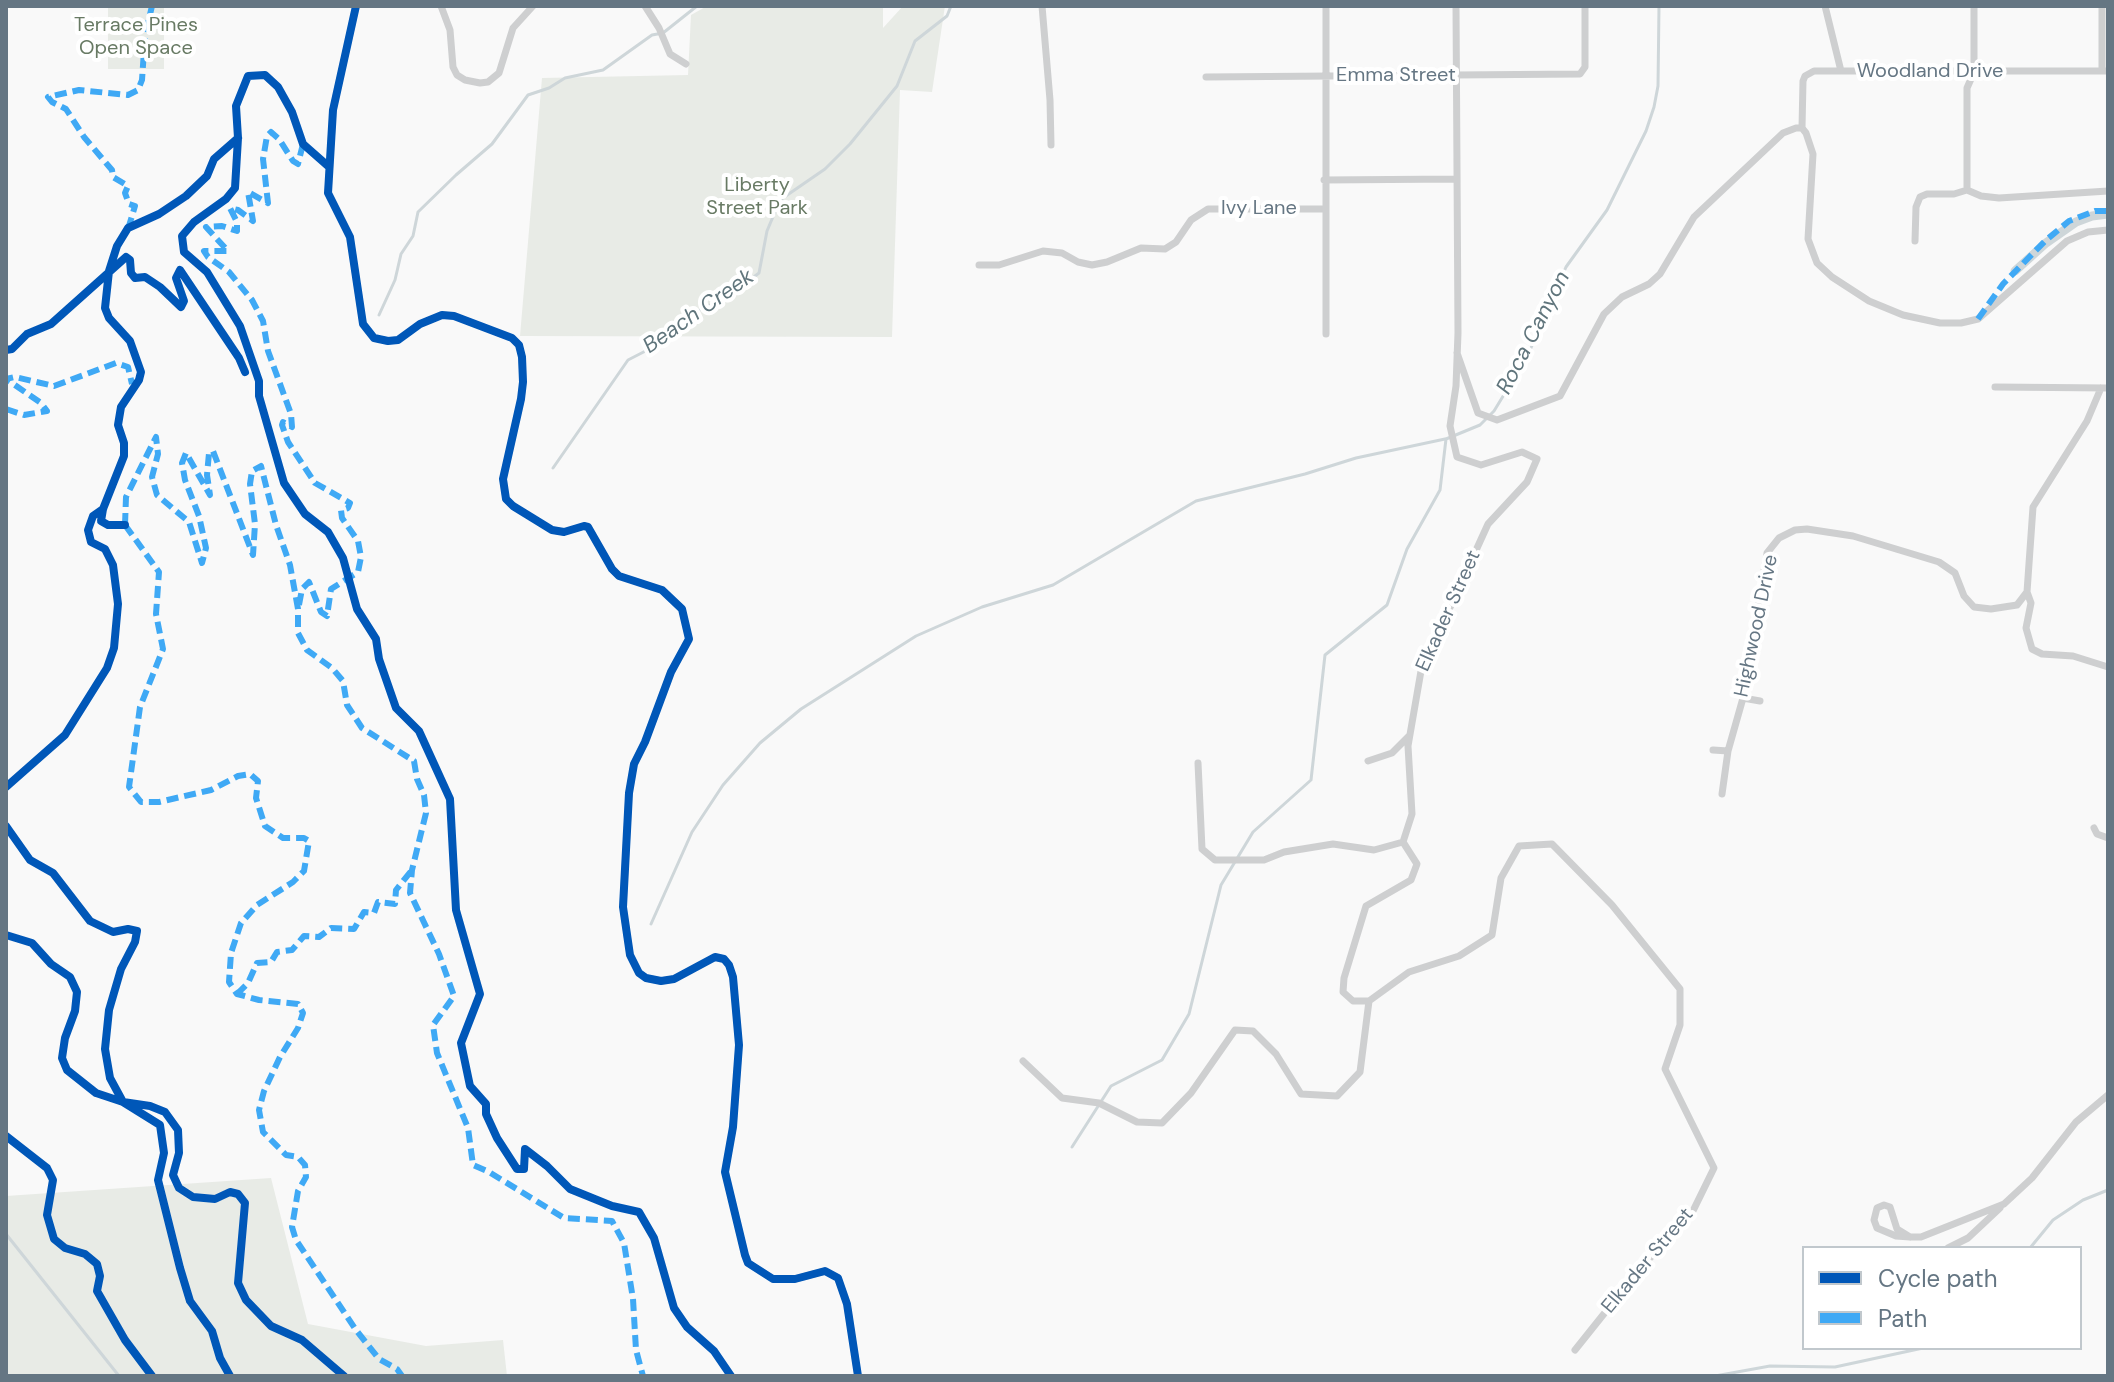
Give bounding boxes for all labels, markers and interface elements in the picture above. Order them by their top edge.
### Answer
park label: Terrace Pines Open Space [74,14,198,61]
street label: Woodland Drive [1857,60,2003,84]
street label: Emma Street [1336,64,1456,88]
park label: Liberty Street Park [706,174,808,221]
street label: Ivy Lane [1221,197,1297,221]
water label: Beach Creek [638,264,760,360]
water label: Roca Canyon [1492,267,1576,399]
street label: Elkader Street [1412,547,1486,675]
street label: Highwood Drive [1730,553,1784,699]
street label: Elkader Street [1597,1204,1699,1318]
legend [1802,1246,2082,1350]
text: Cycle path [1878,1263,1997,1294]
text: Path [1878,1303,1927,1334]

